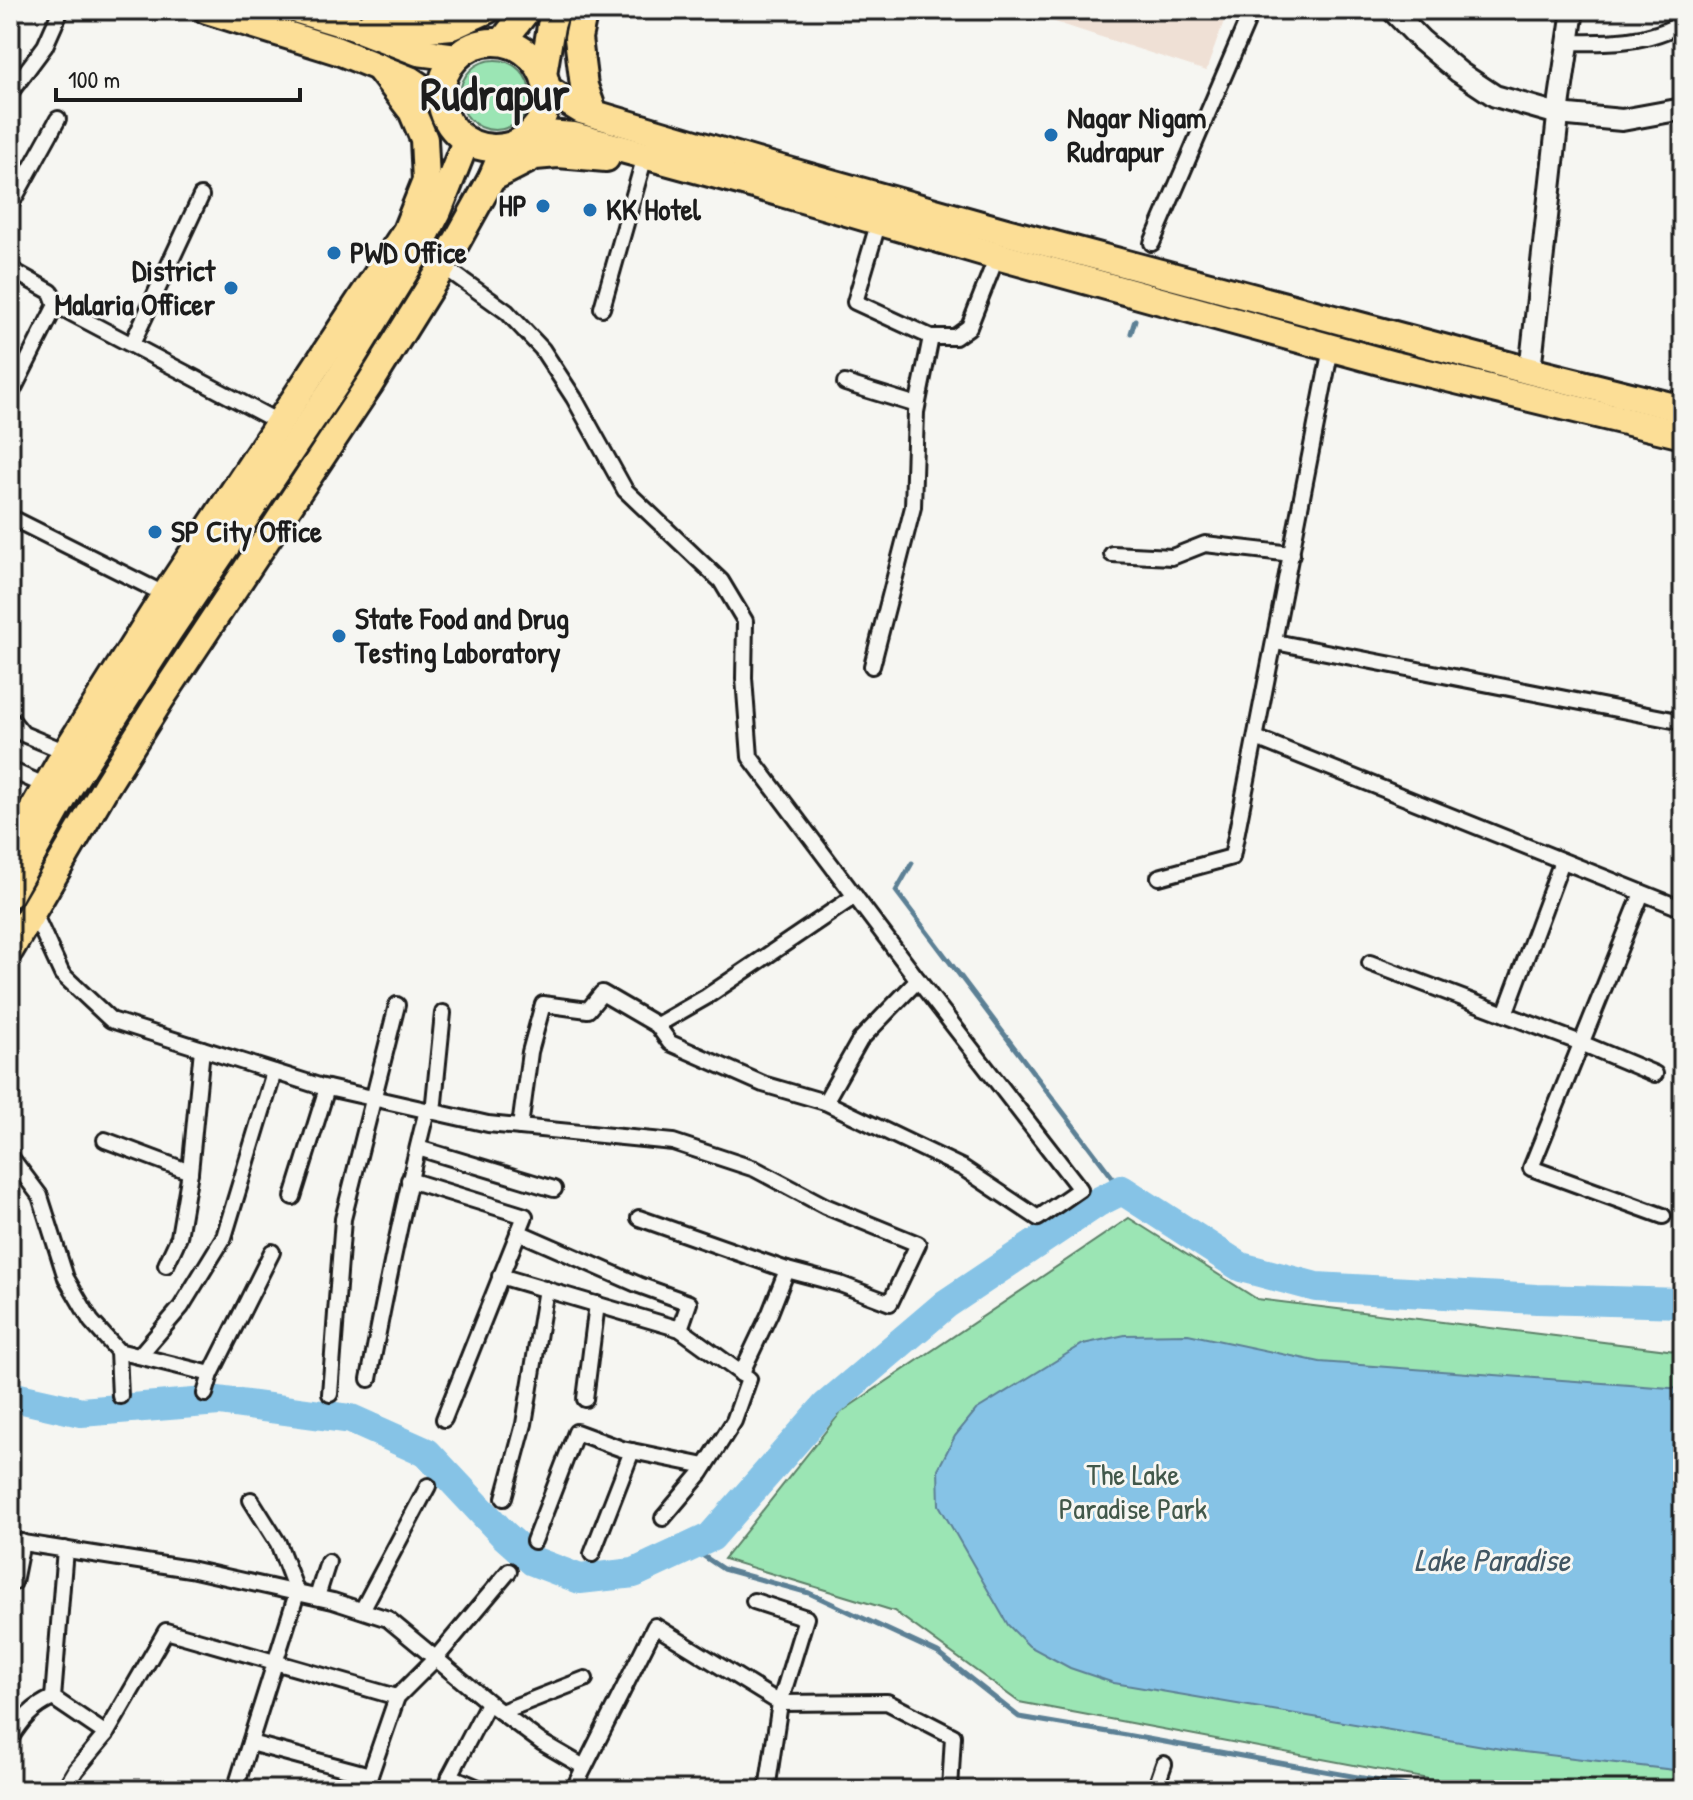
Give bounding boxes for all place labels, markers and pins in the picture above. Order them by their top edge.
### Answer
place label: Nagar Nigam Rudrapur [1067,97,1206,172]
marker: Nagar Nigam Rudrapur [1042,126,1060,144]
place label: HP [499,185,527,225]
place label: KK Hotel [606,189,702,229]
marker: HP [534,197,552,215]
marker: KK Hotel [581,201,599,219]
place label: PWD Office [350,232,467,272]
marker: PWD Office [325,244,343,262]
place label: District Malaria Officer [54,250,217,324]
marker: District Malaria Officer [222,279,240,297]
place label: SP City Office [171,511,322,552]
marker: SP City Office [146,523,164,541]
place label: State Food and Drug Testing Laboratory [354,598,569,673]
marker: State Food and Drug Testing Laboratory [330,627,348,645]

